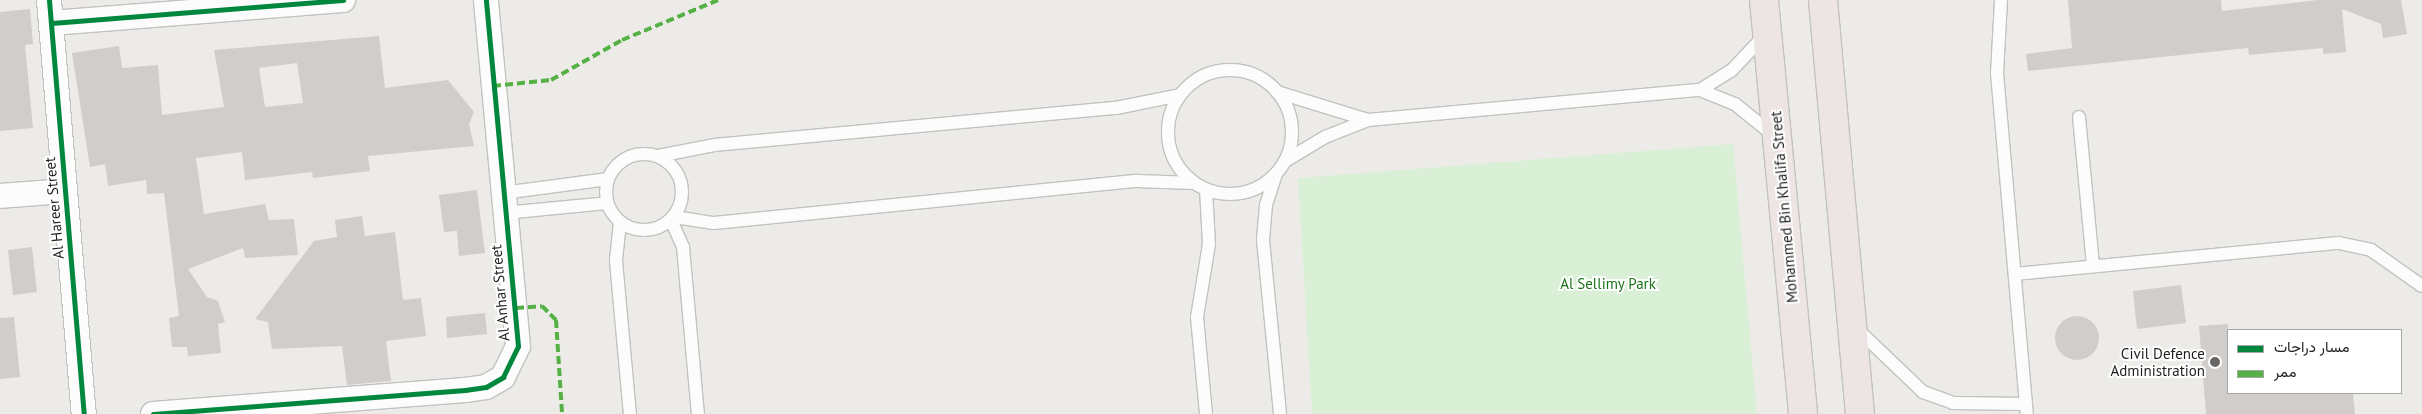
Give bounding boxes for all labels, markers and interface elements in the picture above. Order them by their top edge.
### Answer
street label: Mohammed Bin Khalifa Street [1767,110,1801,304]
street label: Al Hareer Street [41,156,67,260]
street label: Al Anhar Street [487,244,513,342]
park label: Al Sellimy Park [1560,275,1656,293]
legend [2227,329,2402,394]
text: مسار دراجات [2274,337,2350,356]
place label: Civil Defence Administration [2110,344,2205,379]
marker: Civil Defence Administration [2209,356,2221,368]
text: ممر [2274,362,2296,381]

